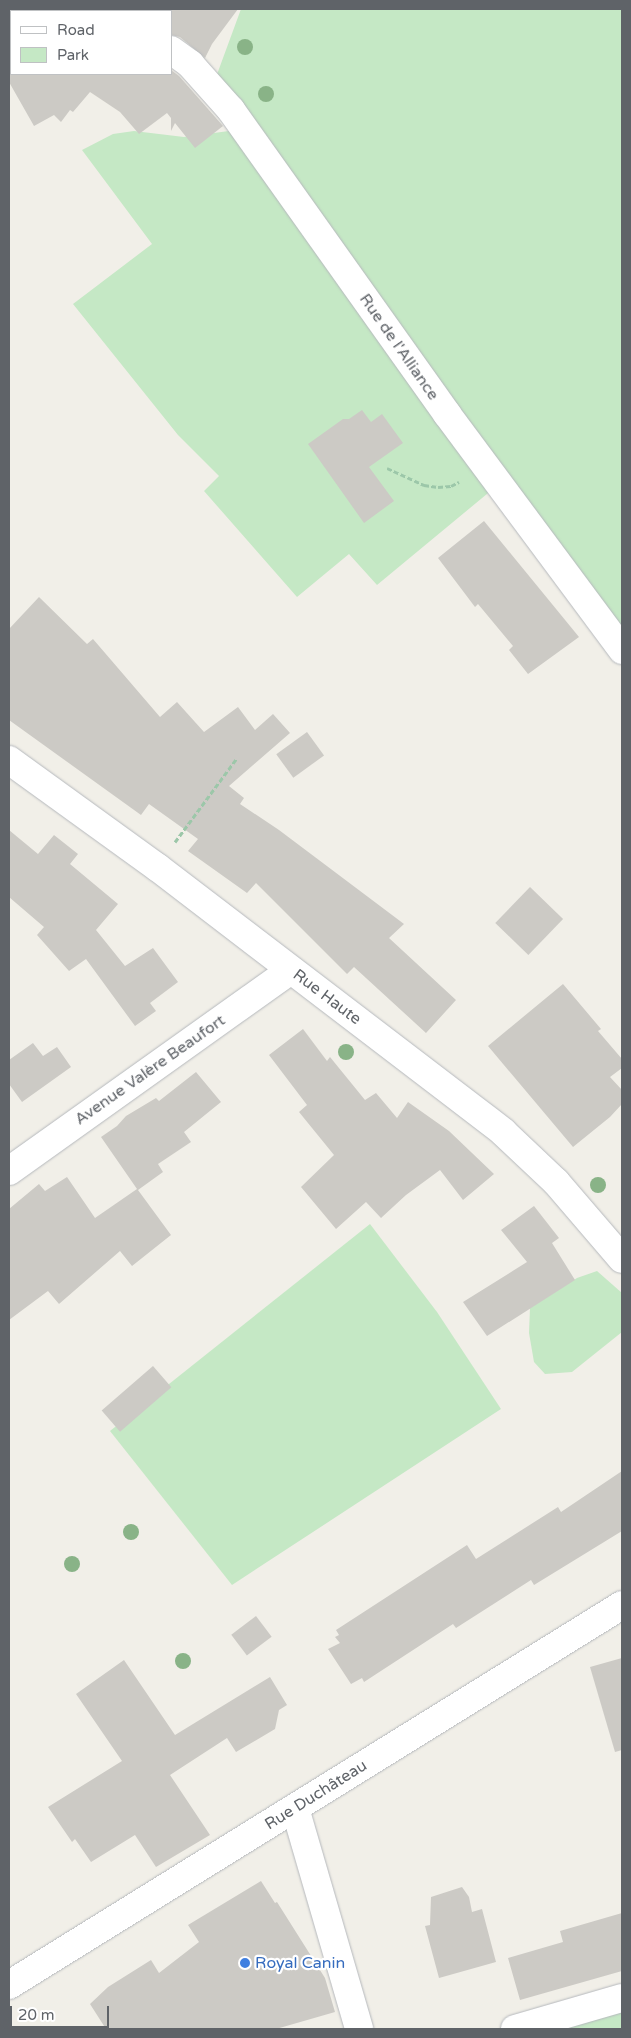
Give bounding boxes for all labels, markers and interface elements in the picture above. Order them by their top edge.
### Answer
legend [10,10,172,75]
text: Road [57,21,95,39]
text: Park [57,46,89,64]
street label: Rue de l'Alliance [355,290,443,404]
street label: Rue Haute [289,965,365,1029]
street label: Avenue Valère Beaufort [71,1011,229,1129]
street label: Rue Duchâteau [261,1756,371,1834]
place label: Royal Canin [255,1953,345,1973]
marker: Royal Canin [239,1957,251,1969]
scale bar [12,1996,111,2028]
text: 20 m [18,2006,55,2024]

